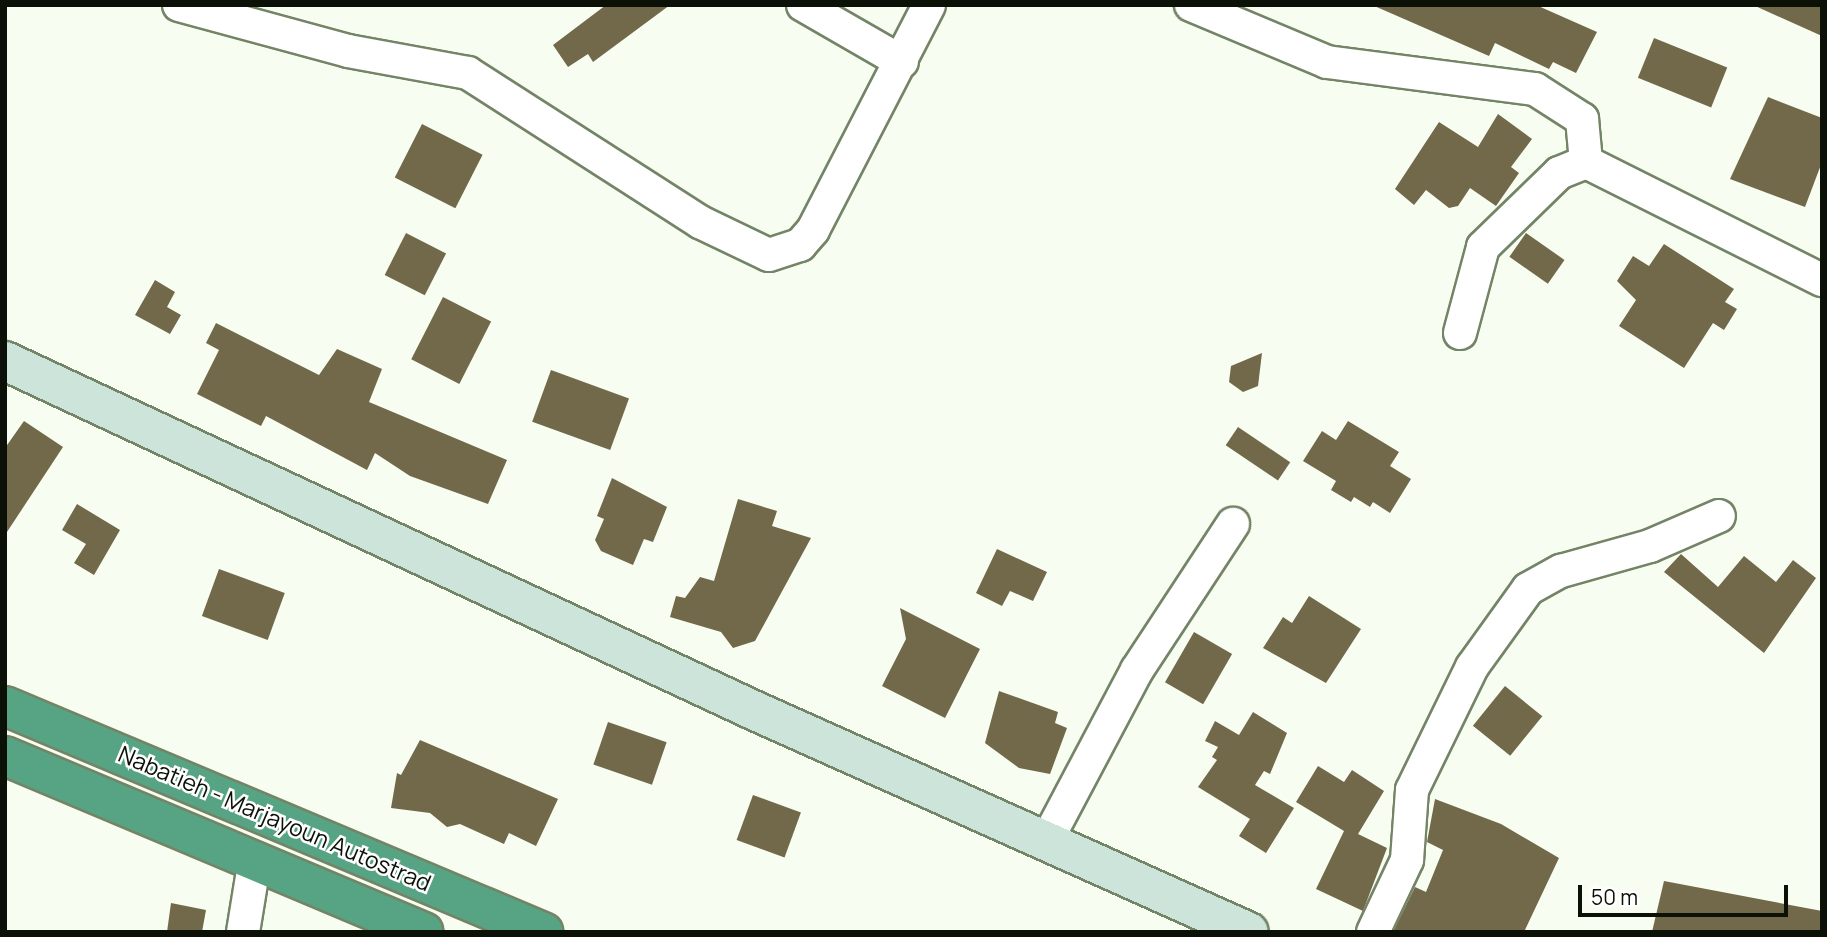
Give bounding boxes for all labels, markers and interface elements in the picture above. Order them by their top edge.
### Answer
street label: Nabatieh - Marjayoun Autostrad [115,739,435,897]
scale bar [1582,870,1792,914]
text: 50 m [1591,883,1638,911]

